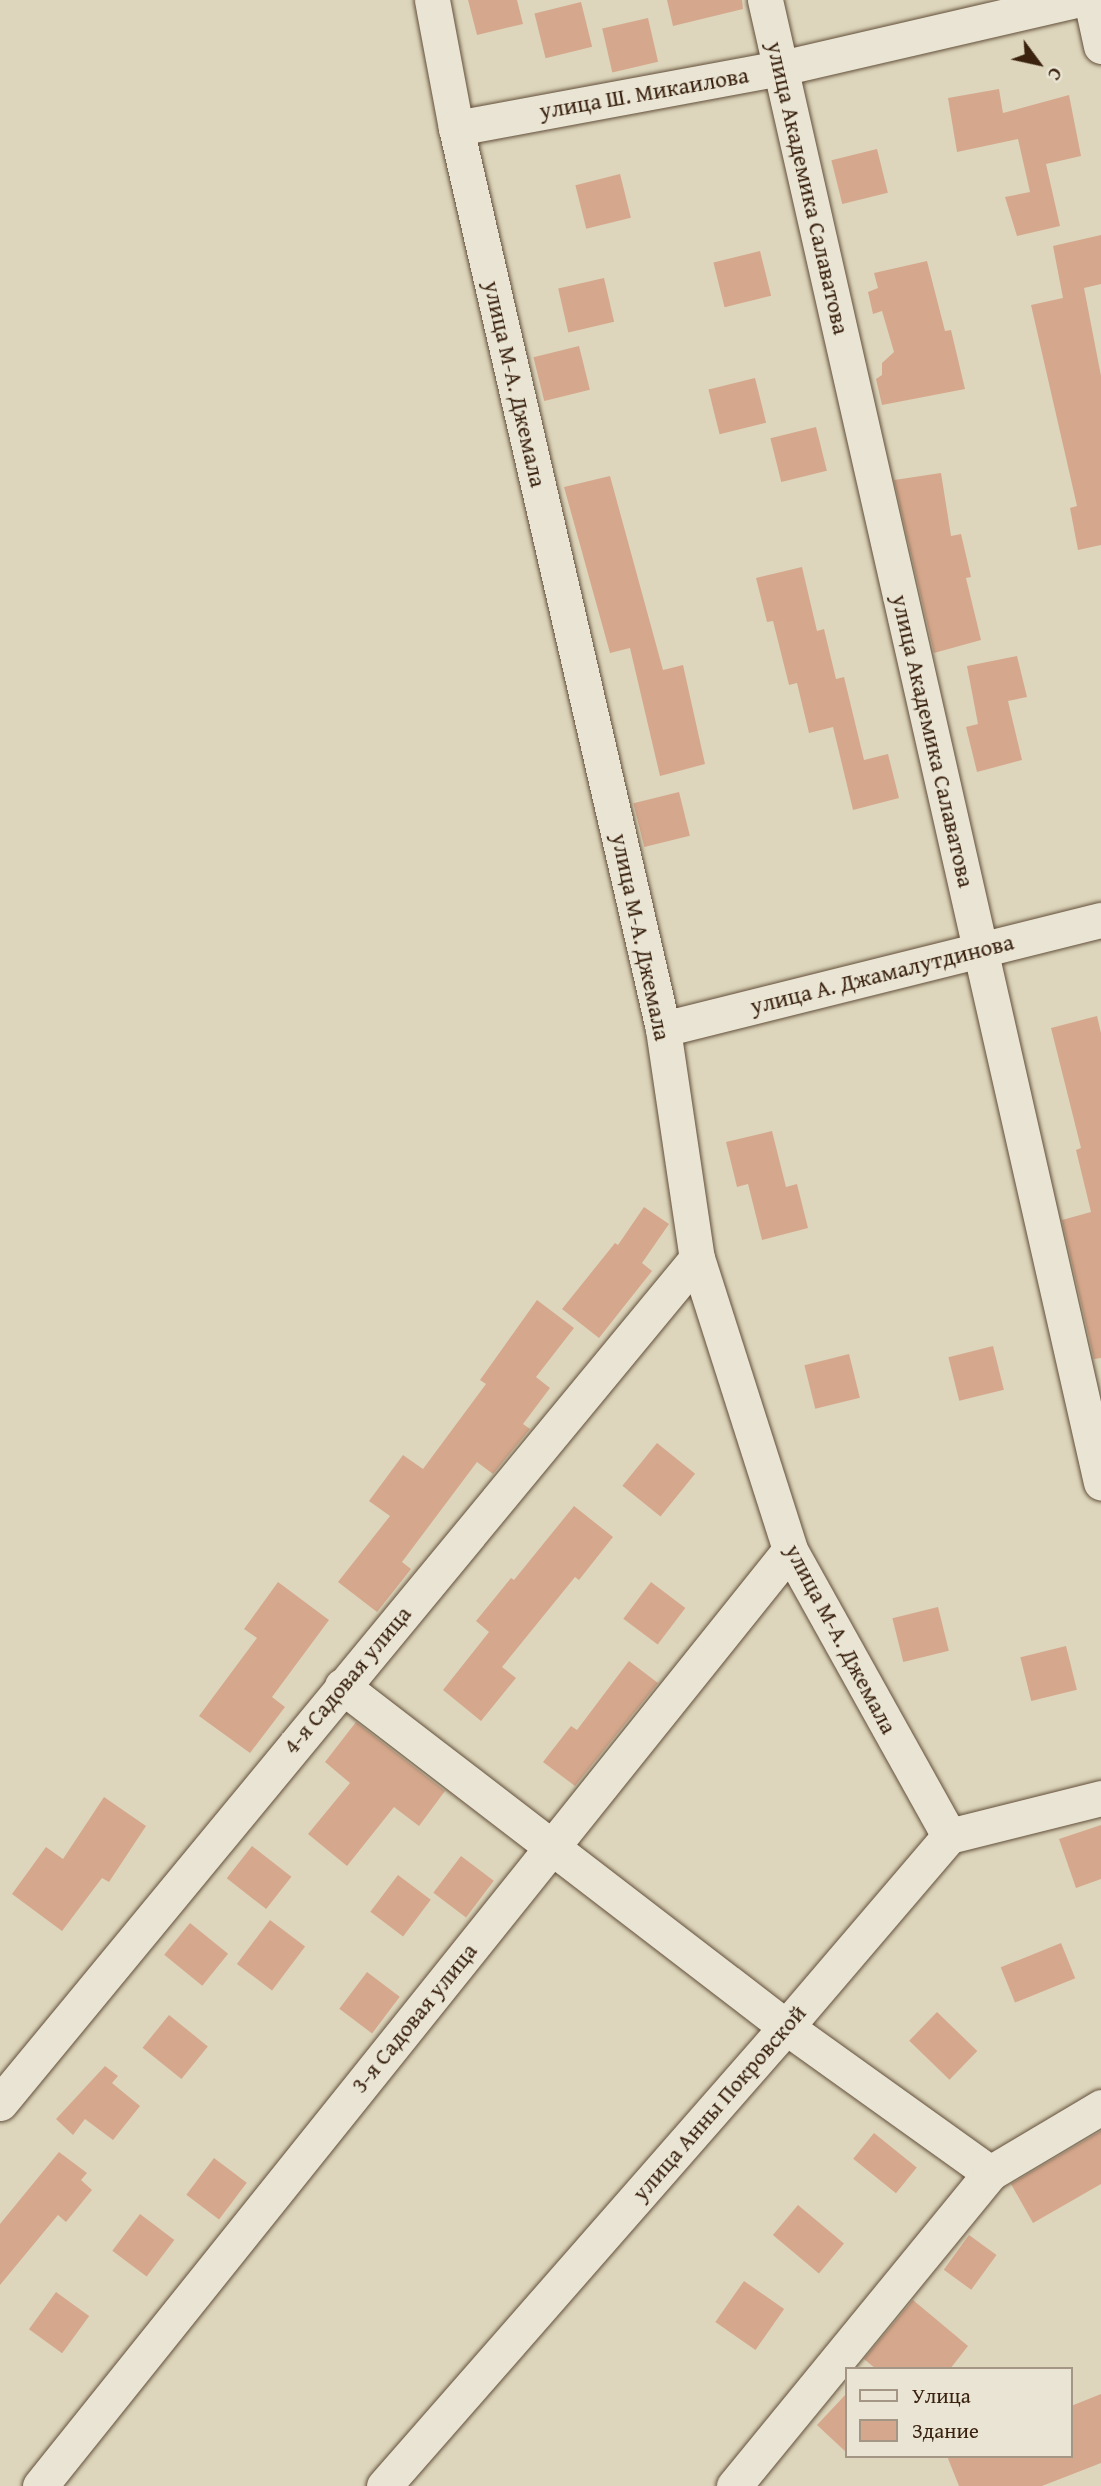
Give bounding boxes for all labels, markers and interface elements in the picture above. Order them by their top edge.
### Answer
north arrow [1003,28,1073,98]
street label: улица Академика Салаватова [761,39,855,337]
street label: улица Ш. Микаилова [537,61,751,125]
text: С [1041,62,1070,87]
street label: улица М-А. Джемала [478,278,552,490]
street label: улица Академика Салаватова [886,592,980,890]
street label: улица М-А. Джемала [606,831,676,1043]
street label: улица А. Джамалутдинова [747,928,1017,1020]
street label: улица М-А. Джемала [779,1539,903,1739]
street label: 4-я Садовая улица [277,1601,417,1759]
street label: 3-я Садовая улица [345,1938,483,2098]
street label: улица Анны Покровской [626,1999,812,2207]
legend [846,2367,1073,2458]
text: Улица [912,2380,971,2411]
text: Здание [912,2415,979,2446]

